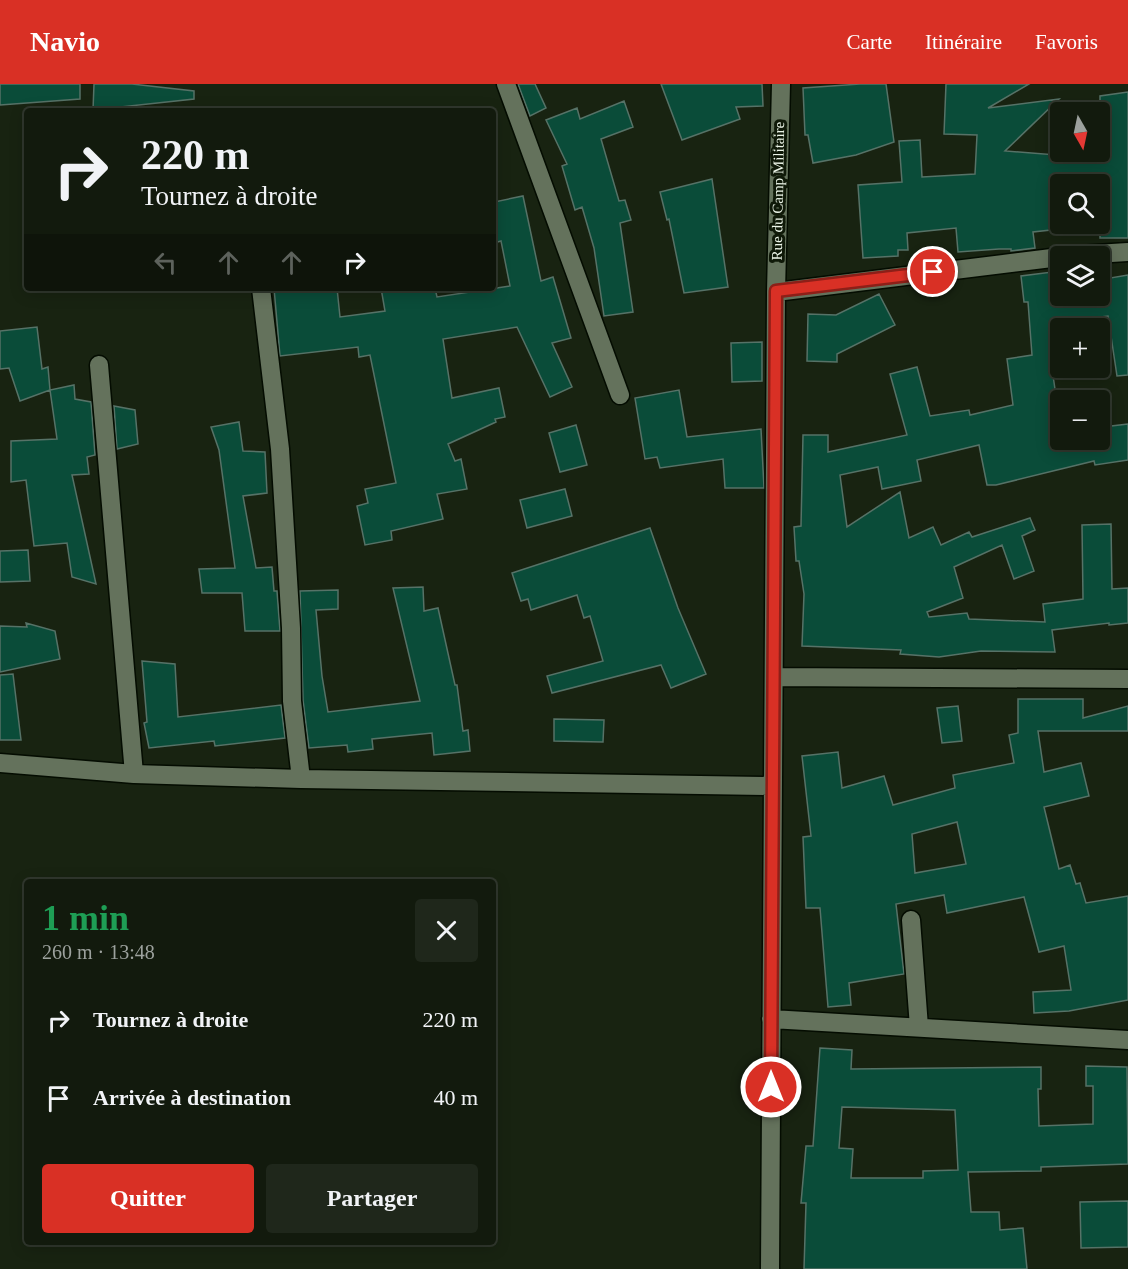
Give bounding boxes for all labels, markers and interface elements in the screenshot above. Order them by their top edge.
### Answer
text: Navio [30,26,100,57]
text: Carte [847,30,892,54]
text: Itinéraire [925,30,1002,54]
text: Favoris [1035,30,1098,54]
north arrow [1050,102,1110,162]
map controls [1050,102,1110,450]
street label: Rue du Camp Militaire [769,121,787,260]
icon: right [42,132,120,210]
text: 220 m [141,132,250,178]
button: search [1050,174,1110,234]
text: Tournez à droite [141,181,318,211]
icon: left [149,246,182,279]
icon: ahead [212,246,245,279]
icon: ahead [275,246,308,279]
icon: right [338,246,371,279]
pin [907,246,958,297]
button: layers [1050,246,1110,306]
icon: arrive [916,255,949,288]
button: + [1050,318,1110,378]
button: − [1050,390,1110,450]
text: 1 min [42,898,129,938]
button: close [415,899,478,962]
text: 260 m · 13:48 [42,941,155,963]
icon: right [42,1004,75,1037]
text: Tournez à droite [93,1007,248,1032]
text: 220 m [422,1007,478,1032]
position arrow [739,1055,803,1119]
icon: arrive [42,1082,75,1115]
text: Arrivée à destination [93,1085,291,1110]
text: 40 m [433,1085,478,1110]
button: Quitter [42,1164,254,1233]
button: Partager [266,1164,478,1233]

